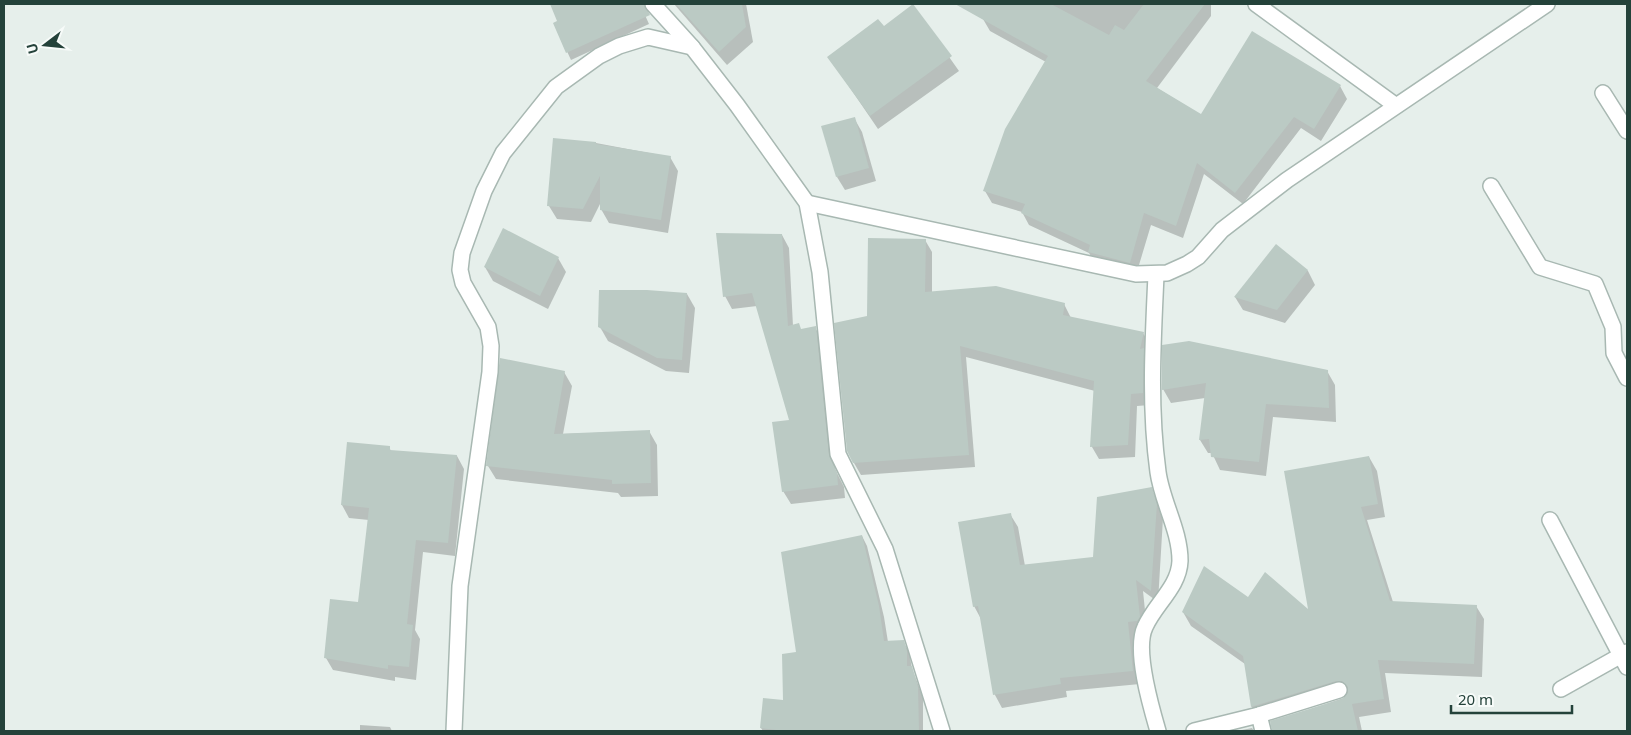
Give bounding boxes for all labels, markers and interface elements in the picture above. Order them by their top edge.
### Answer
north arrow [20,20,70,70]
text: U [21,41,43,56]
scale bar [1451,682,1572,714]
text: 20 m [1458,689,1493,709]

